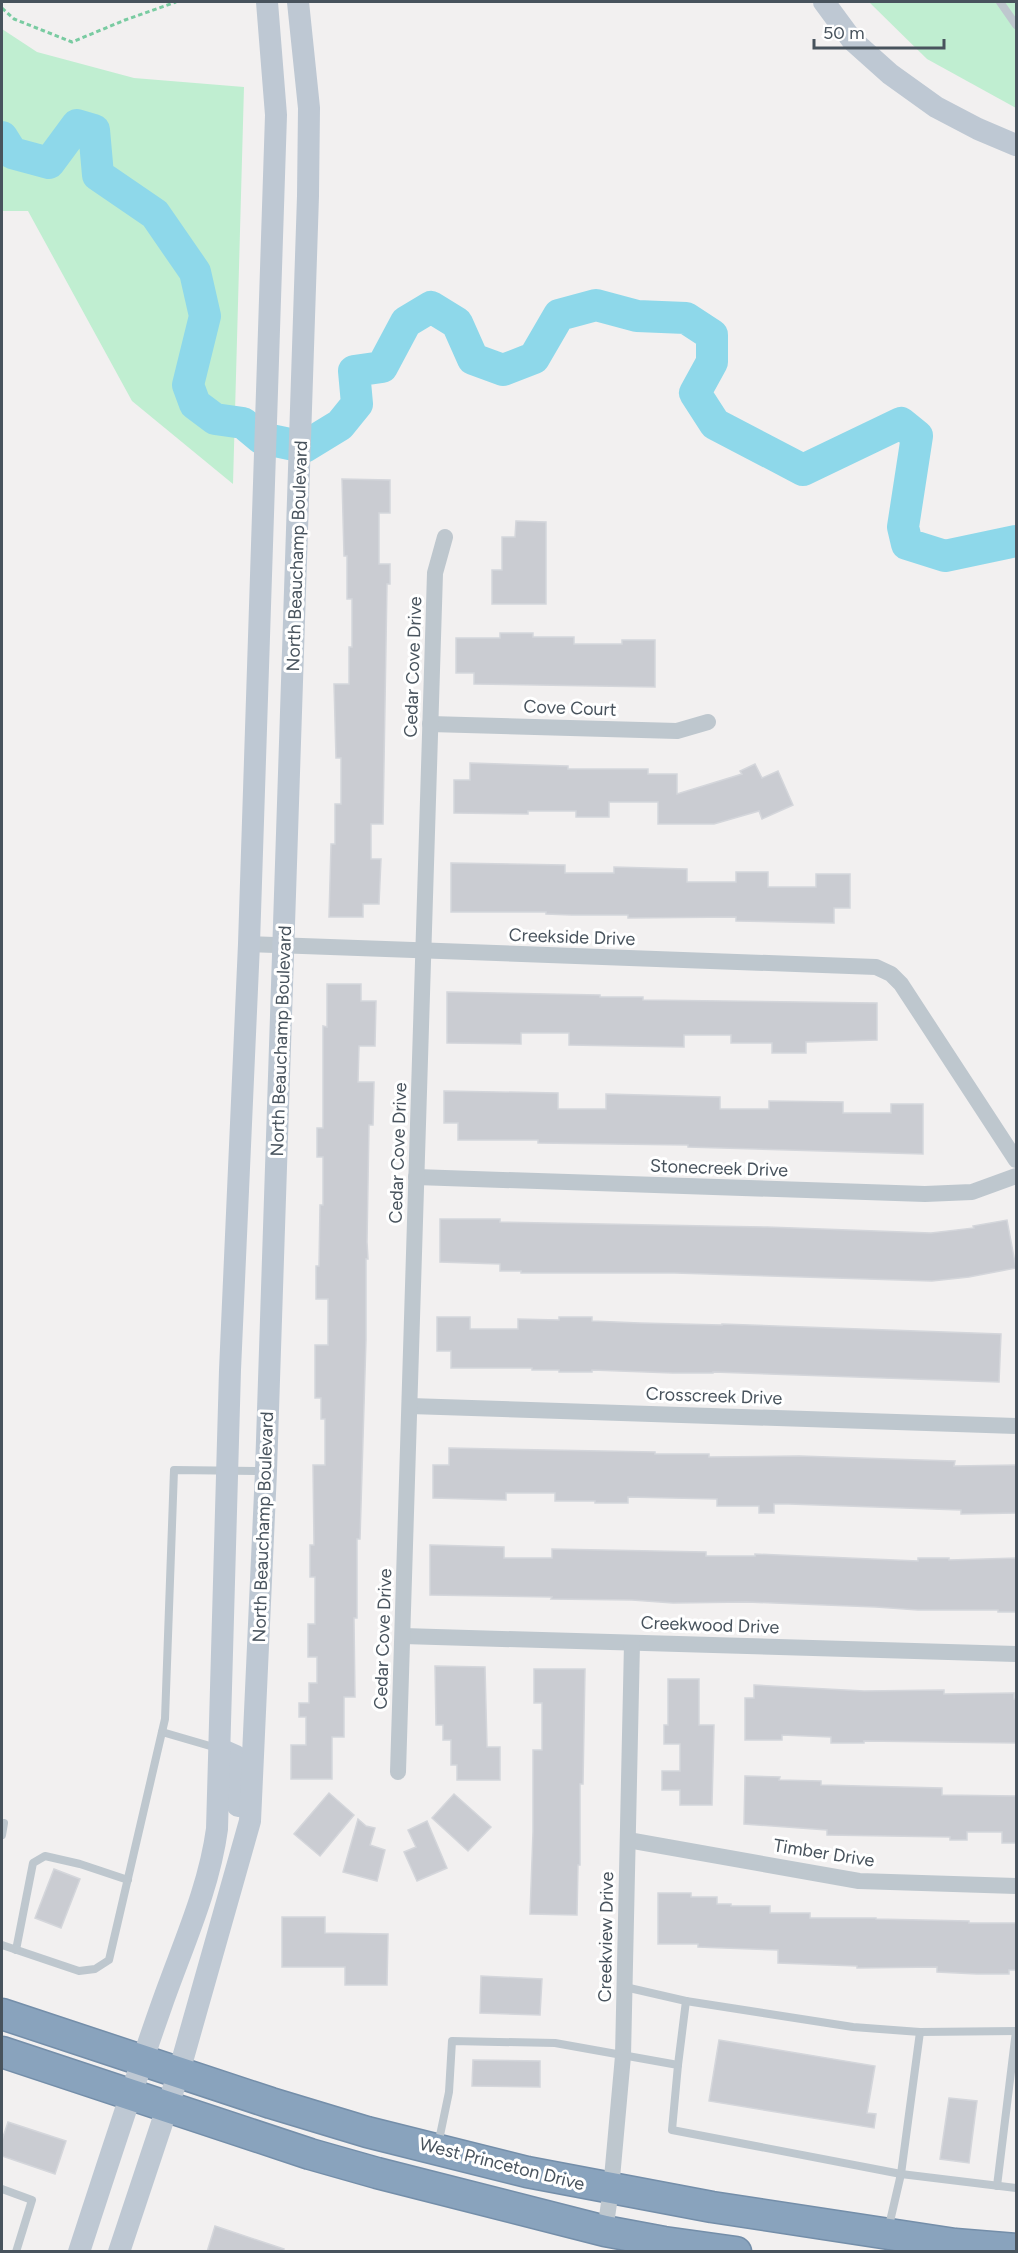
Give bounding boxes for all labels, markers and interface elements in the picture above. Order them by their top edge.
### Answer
scale bar [814,12,944,50]
text: 50 m [823,22,865,44]
street label: North Beauchamp Boulevard [282,440,312,672]
street label: Cedar Cove Drive [400,596,426,738]
street label: Cove Court [523,695,617,721]
street label: Creekside Drive [508,924,636,950]
street label: North Beauchamp Boulevard [266,925,296,1157]
street label: Cedar Cove Drive [385,1082,411,1224]
street label: Stonecreek Drive [649,1155,789,1181]
street label: Crosscreek Drive [645,1383,783,1409]
street label: North Beauchamp Boulevard [248,1411,278,1643]
street label: Cedar Cove Drive [370,1568,396,1710]
street label: Creekwood Drive [640,1612,780,1638]
street label: Timber Drive [772,1834,876,1872]
street label: Creekview Drive [594,1871,618,2003]
street label: West Princeton Drive [417,2133,587,2195]

